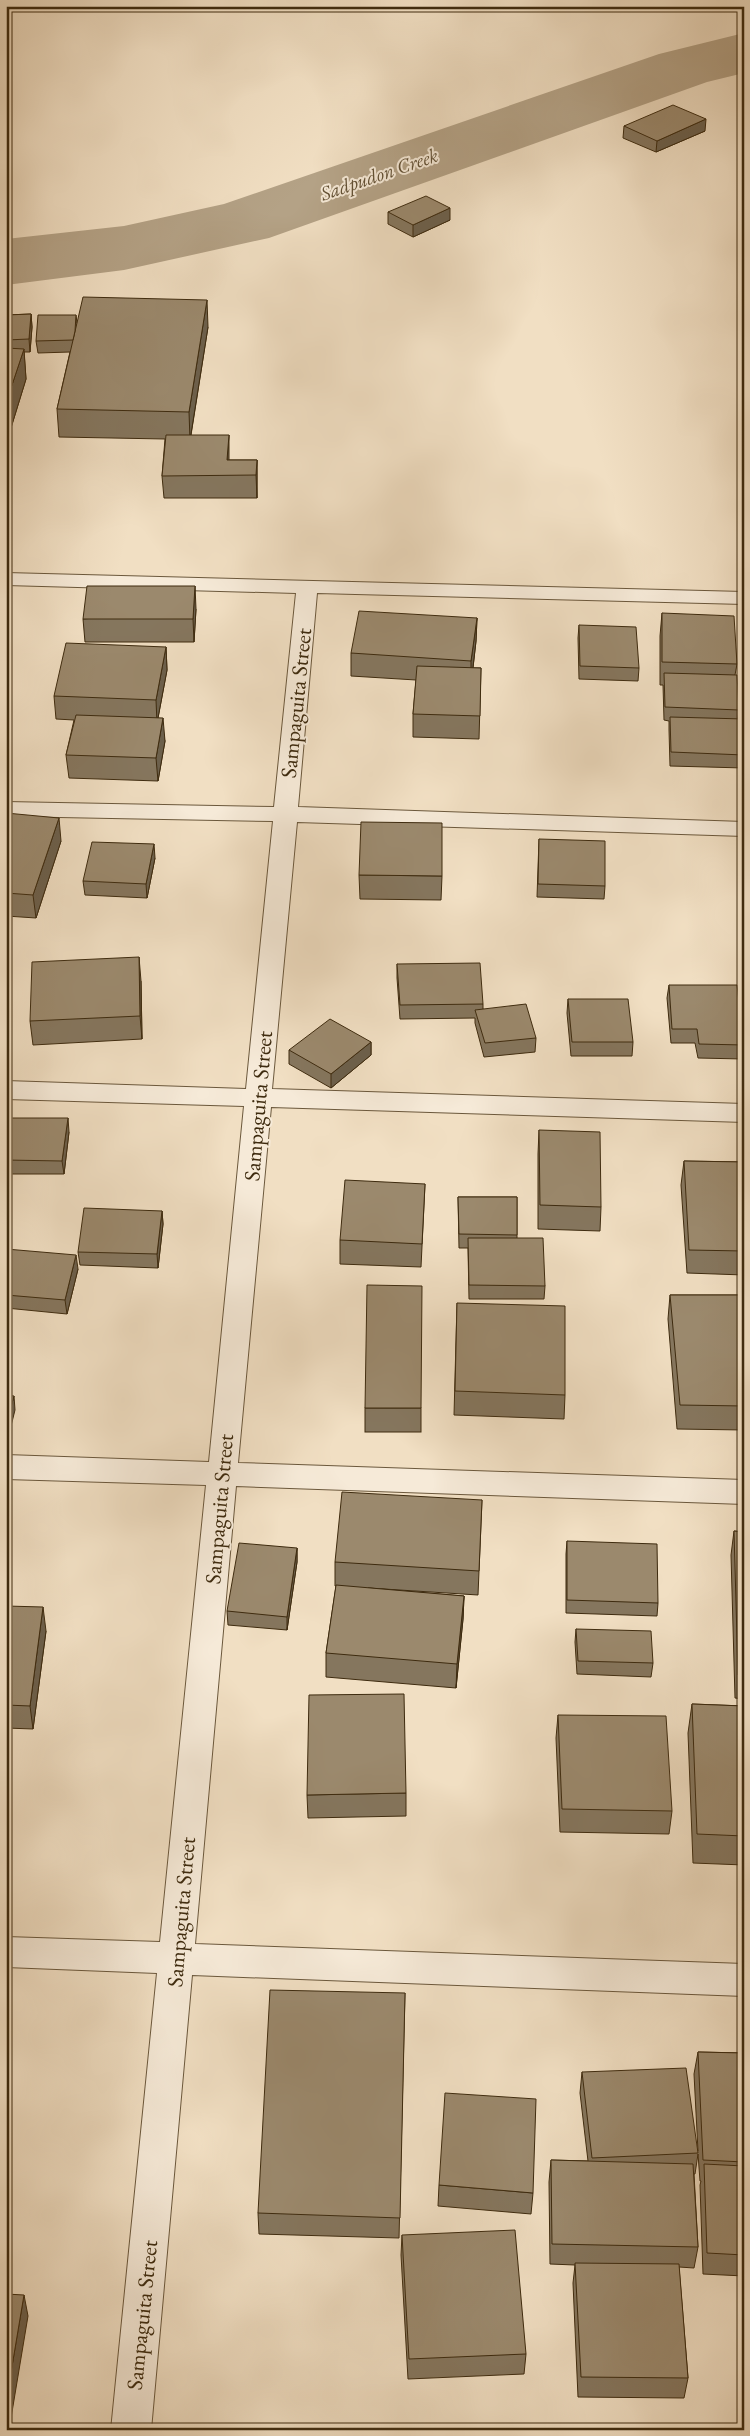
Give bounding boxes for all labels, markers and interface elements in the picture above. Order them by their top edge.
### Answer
water label: Sadpudon Creek [316,142,441,207]
street label: Sampaguita Street [274,626,318,780]
street label: Sampaguita Street [237,1030,279,1182]
street label: Sampaguita Street [198,1433,240,1585]
street label: Sampaguita Street [160,1836,202,1988]
street label: Sampaguita Street [120,2238,164,2392]

